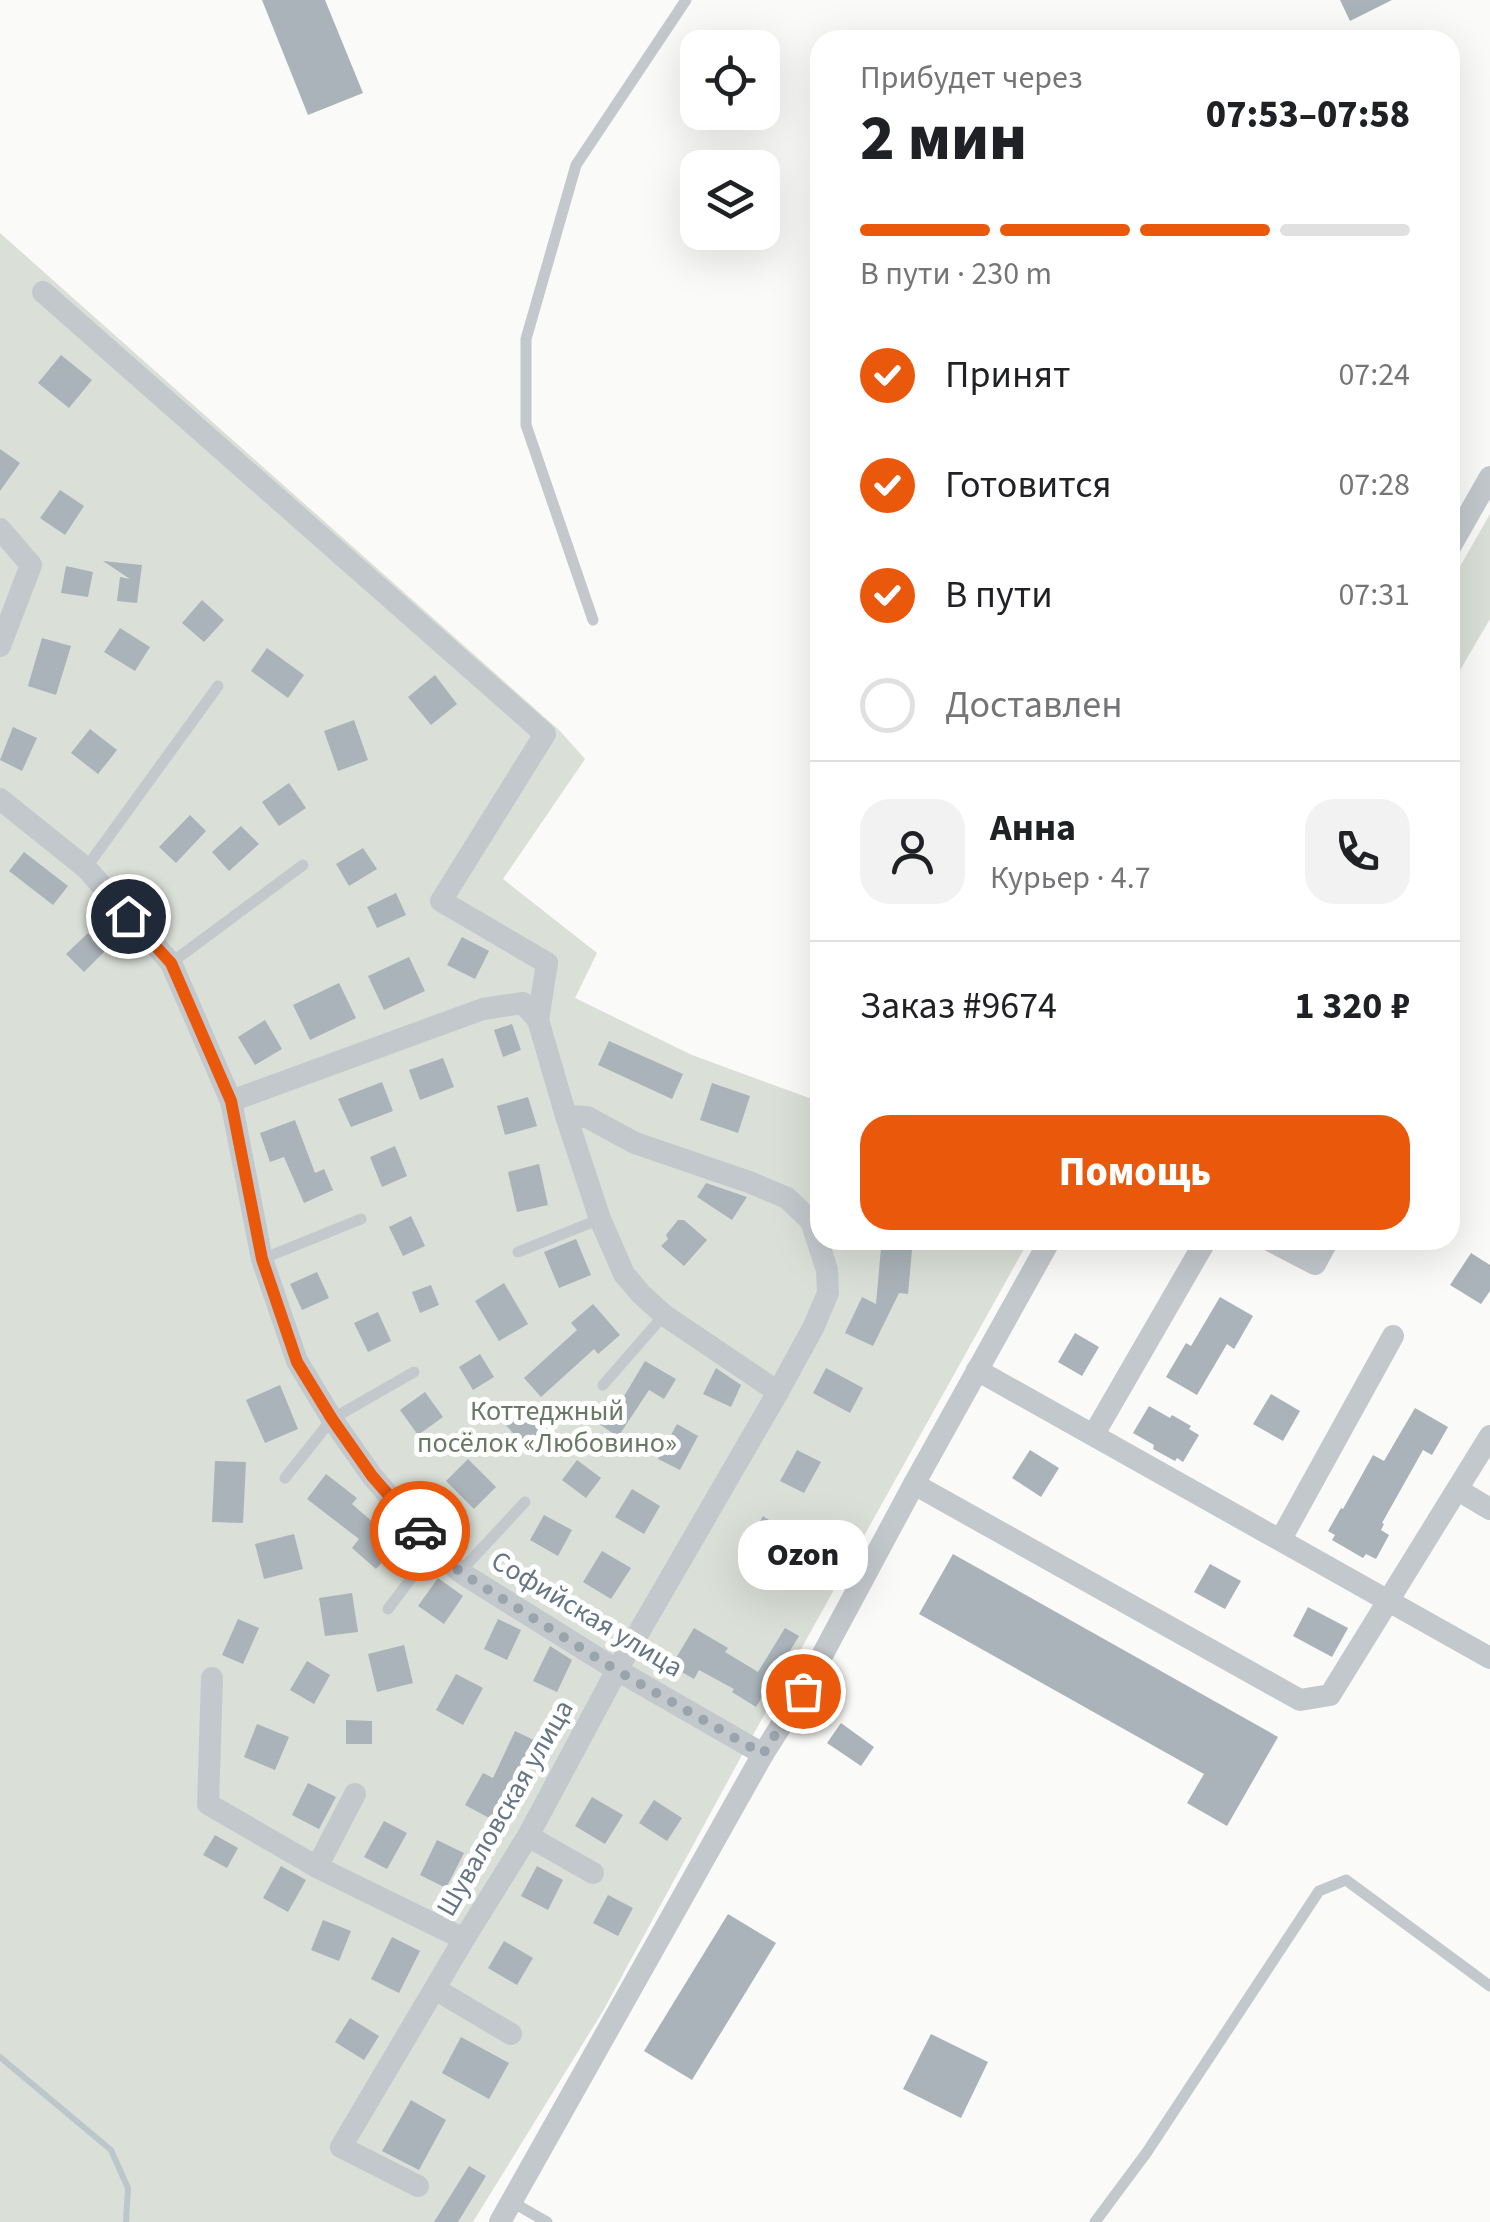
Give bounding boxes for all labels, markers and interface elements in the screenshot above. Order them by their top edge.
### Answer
map controls [680,30,780,250]
button: locate [680,30,780,130]
text: Прибудет через [860,55,1083,101]
text: 07:53–07:58 [1206,88,1410,142]
text: 2 мин [860,92,1027,185]
button: layers [680,150,780,250]
text: В пути · 230 m [860,251,1052,297]
icon: check [860,348,915,403]
text: Принят [945,348,1070,402]
text: 07:24 [1338,352,1410,398]
icon: check [860,458,915,513]
text: Готовится [945,458,1112,512]
text: 07:28 [1338,462,1410,508]
icon: check [860,568,915,623]
text: В пути [945,568,1053,622]
text: 07:31 [1338,572,1410,618]
text: Доставлен [945,678,1123,732]
button: person [860,799,965,904]
button: phone [1305,799,1410,904]
text: Анна [990,801,1076,855]
text: Курьер · 4.7 [990,855,1151,901]
pin [86,874,171,959]
icon: home [101,889,156,944]
text: Заказ #9674 [860,979,1057,1033]
text: 1 320 ₽ [1294,979,1410,1033]
button: Помощь [860,1115,1410,1230]
park label: Коттеджный посёлок «Любовино» [417,1391,677,1463]
courier [370,1481,470,1581]
icon: car [393,1504,448,1559]
callout: Ozon [738,1521,868,1591]
text: Ozon [767,1532,839,1578]
street label: Софийская улица [484,1541,690,1687]
pin [761,1649,846,1734]
icon: bag [776,1664,831,1719]
street label: Шуваловская улица [427,1692,583,1924]

